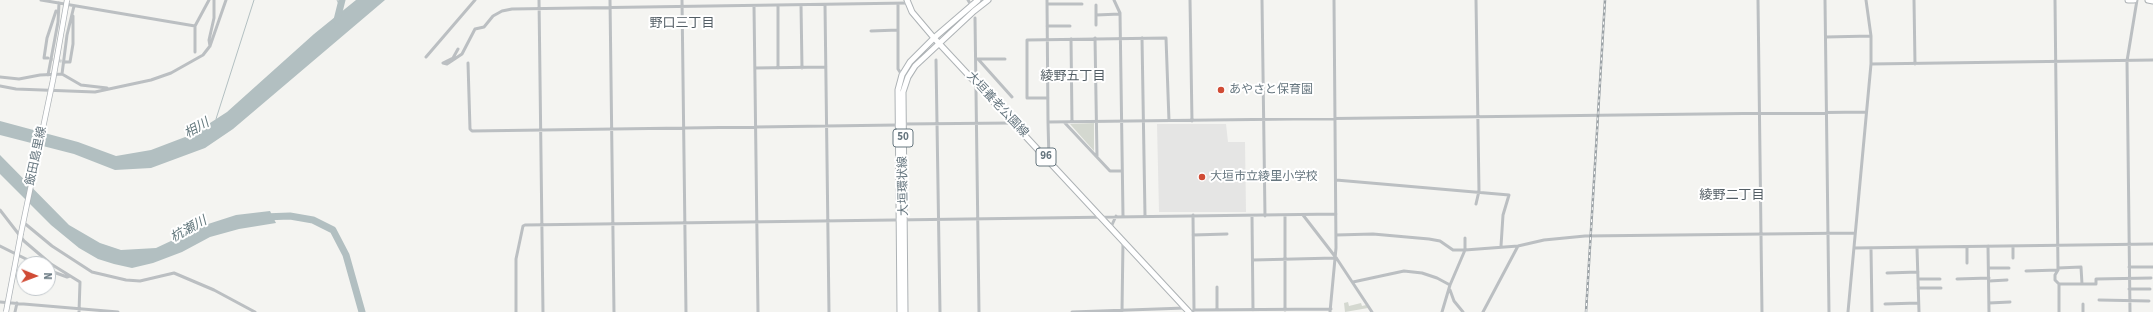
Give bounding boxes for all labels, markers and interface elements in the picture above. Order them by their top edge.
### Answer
district label: 野口三丁目 [650,16,714,32]
street label: 大垣養老公園線 [963,69,1031,141]
district label: 綾野五丁目 [1041,69,1105,85]
place label: あやさと保育園 [1229,83,1313,97]
marker: あやさと保育園 [1216,85,1226,95]
water label: 相川 [182,116,212,142]
street label: 飯田島里線 [24,125,50,187]
road number: 50 [893,129,913,147]
road number: 96 [1036,148,1056,166]
street label: 大垣環状線 [896,156,912,216]
place label: 大垣市立綾里小学校 [1210,170,1318,184]
marker: 大垣市立綾里小学校 [1197,172,1207,182]
district label: 綾野二丁目 [1700,188,1764,204]
water label: 杭瀬川 [168,214,210,246]
north arrow [16,256,56,296]
text: N [40,272,55,280]

